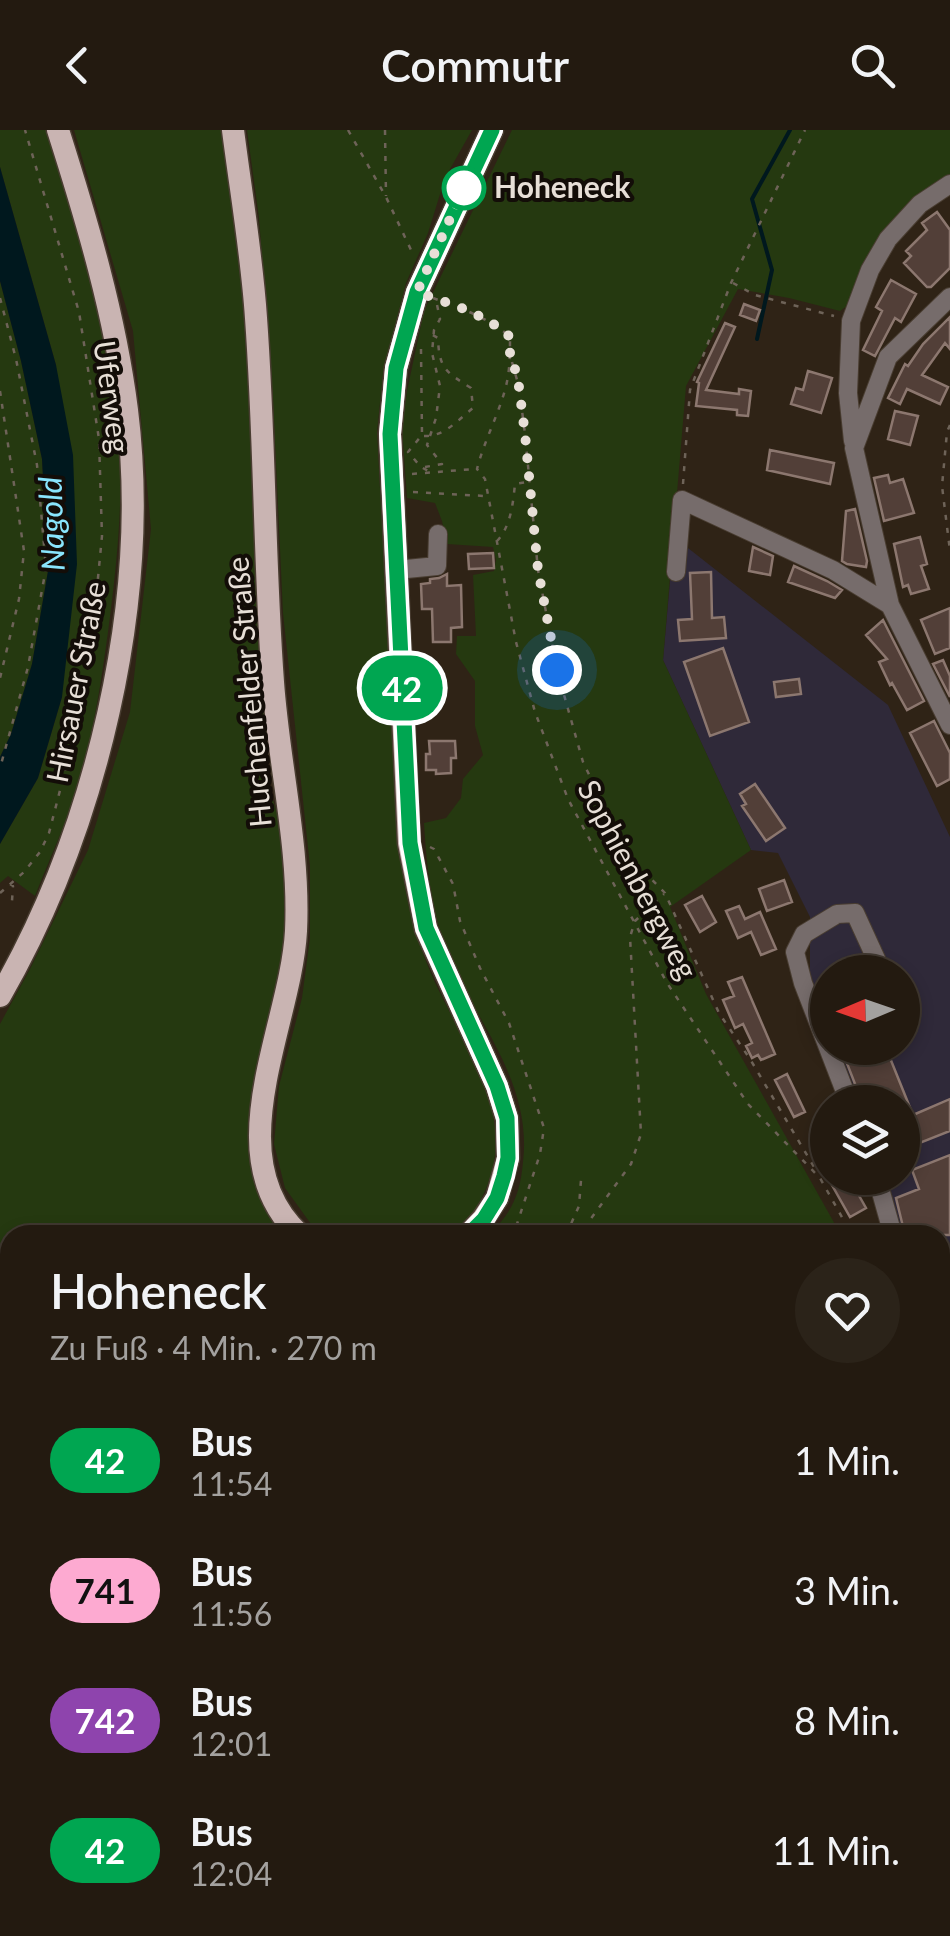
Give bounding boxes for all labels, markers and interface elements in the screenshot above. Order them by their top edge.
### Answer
icon: back [50,38,105,93]
text: Commutr [381,38,569,92]
icon: search [845,38,900,93]
marker: Hoheneck [443,167,485,209]
place label: Hoheneck [494,168,631,204]
street label: Uferweg [87,338,139,455]
water label: Nagold [29,476,72,572]
street label: Huchenfelder Straße [218,555,278,829]
street label: Hirsauer Straße [38,578,112,785]
your location [532,645,582,695]
line badge: 42 [357,656,447,720]
text: 42 [382,667,422,709]
street label: Sophienbergweg [571,773,706,985]
north arrow [810,955,920,1065]
map controls [810,955,920,1195]
button: layers [810,1085,920,1195]
button: heart [795,1258,900,1363]
text: Hoheneck [50,1262,266,1319]
text: Zu Fuß · 4 Min. · 270 m [50,1328,377,1367]
text: Bus [190,1418,253,1464]
text: 1 Min. [794,1437,900,1483]
text: 42 [85,1439,125,1481]
text: 11:54 [190,1464,272,1503]
text: Bus [190,1548,253,1594]
text: 3 Min. [794,1567,900,1613]
text: 741 [75,1569,135,1611]
text: 11:56 [190,1594,272,1633]
text: Bus [190,1678,253,1724]
text: 8 Min. [794,1697,900,1743]
text: 742 [75,1699,135,1741]
text: 12:01 [190,1724,272,1763]
text: Bus [190,1808,253,1854]
text: 11 Min. [772,1827,900,1873]
text: 42 [85,1829,125,1871]
text: 12:04 [190,1854,272,1893]

